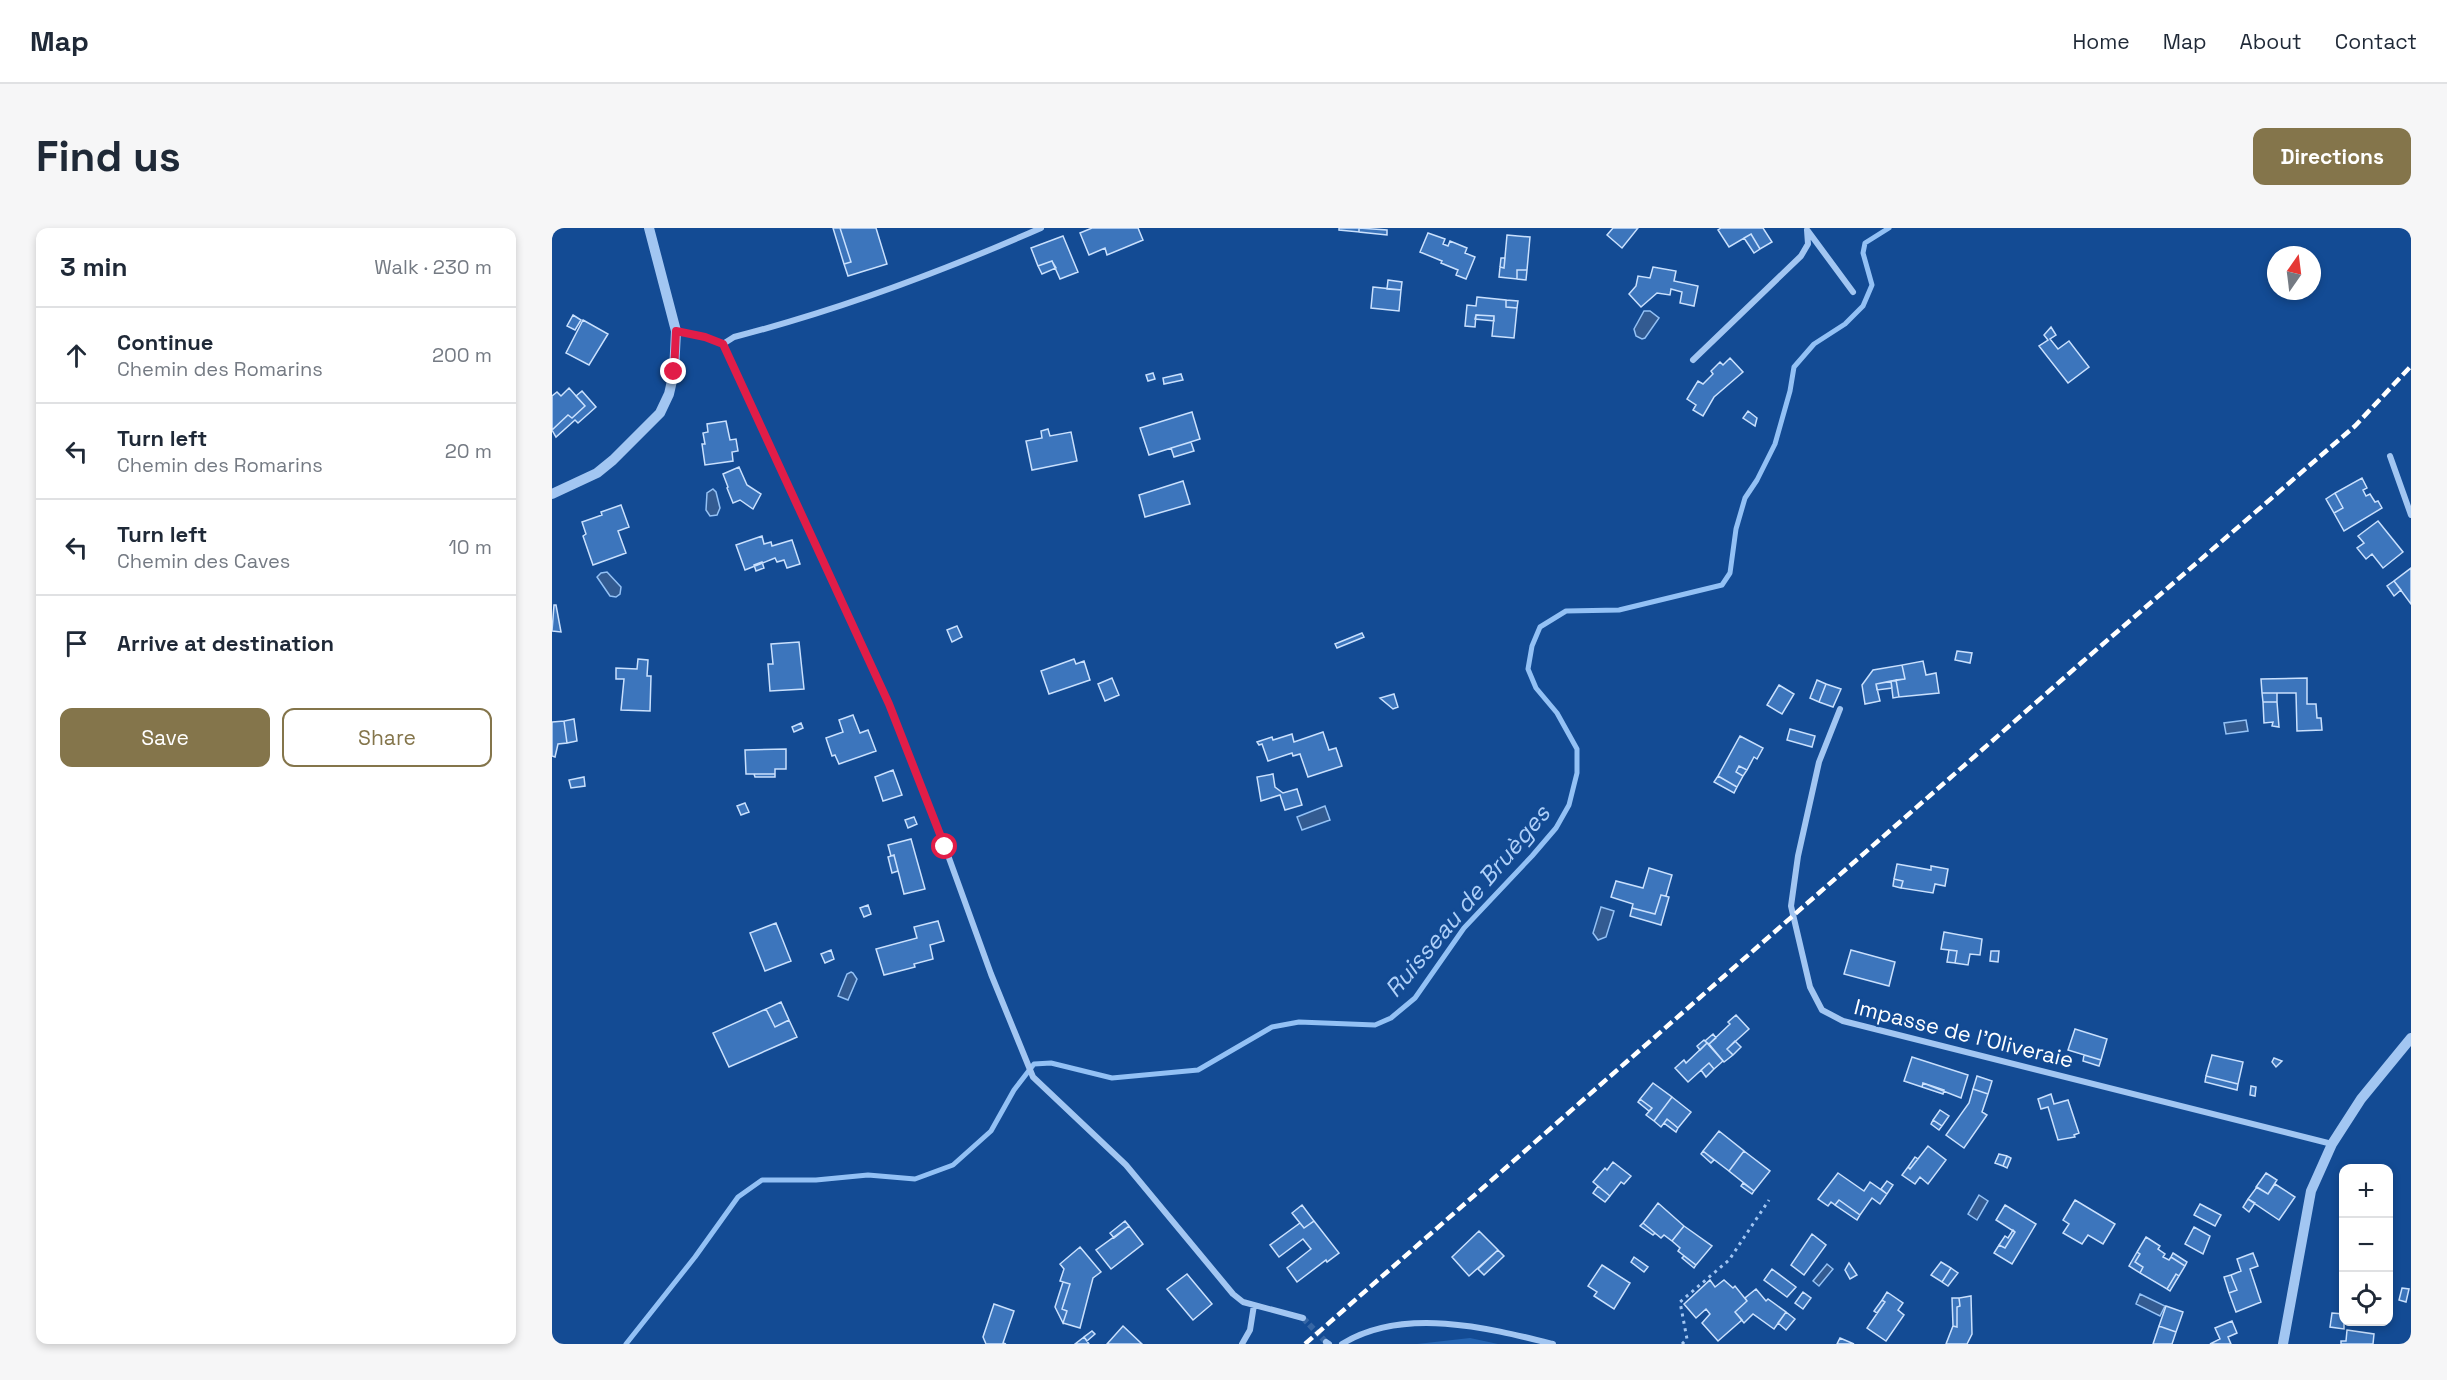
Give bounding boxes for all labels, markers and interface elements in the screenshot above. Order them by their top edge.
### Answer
text: Map [30,23,89,59]
text: Home [2072,28,2130,55]
text: Map [2163,28,2207,55]
text: About [2240,28,2302,55]
text: Contact [2335,28,2417,55]
button: Directions [2253,128,2411,185]
text: Find us [36,130,181,183]
north arrow [2267,246,2321,300]
text: 3 min [60,250,128,284]
text: Walk · 230 m [374,254,492,280]
text: Continue [117,328,213,356]
icon: ahead [60,339,93,372]
text: 200 m [432,342,492,368]
text: Chemin des Romarins [117,356,323,382]
route end [660,358,686,384]
text: Turn left [117,424,207,452]
icon: left [60,435,93,468]
text: 20 m [445,438,492,464]
text: Chemin des Romarins [117,452,323,478]
text: Turn left [117,520,207,548]
icon: left [60,531,93,564]
text: 10 m [448,534,492,560]
text: Chemin des Caves [117,548,290,574]
icon: arrive [60,627,93,660]
text: Arrive at destination [117,629,334,657]
button: Save [60,708,270,767]
button: Share [282,708,492,767]
water label: Ruisseau de Bruèges [1378,798,1557,1003]
route start [931,833,957,859]
street label: Impasse de l'Oliveraie [1851,992,2077,1074]
map controls [2339,1164,2393,1326]
button: + [2339,1164,2393,1218]
button: − [2339,1218,2393,1272]
button: locate [2339,1272,2393,1326]

